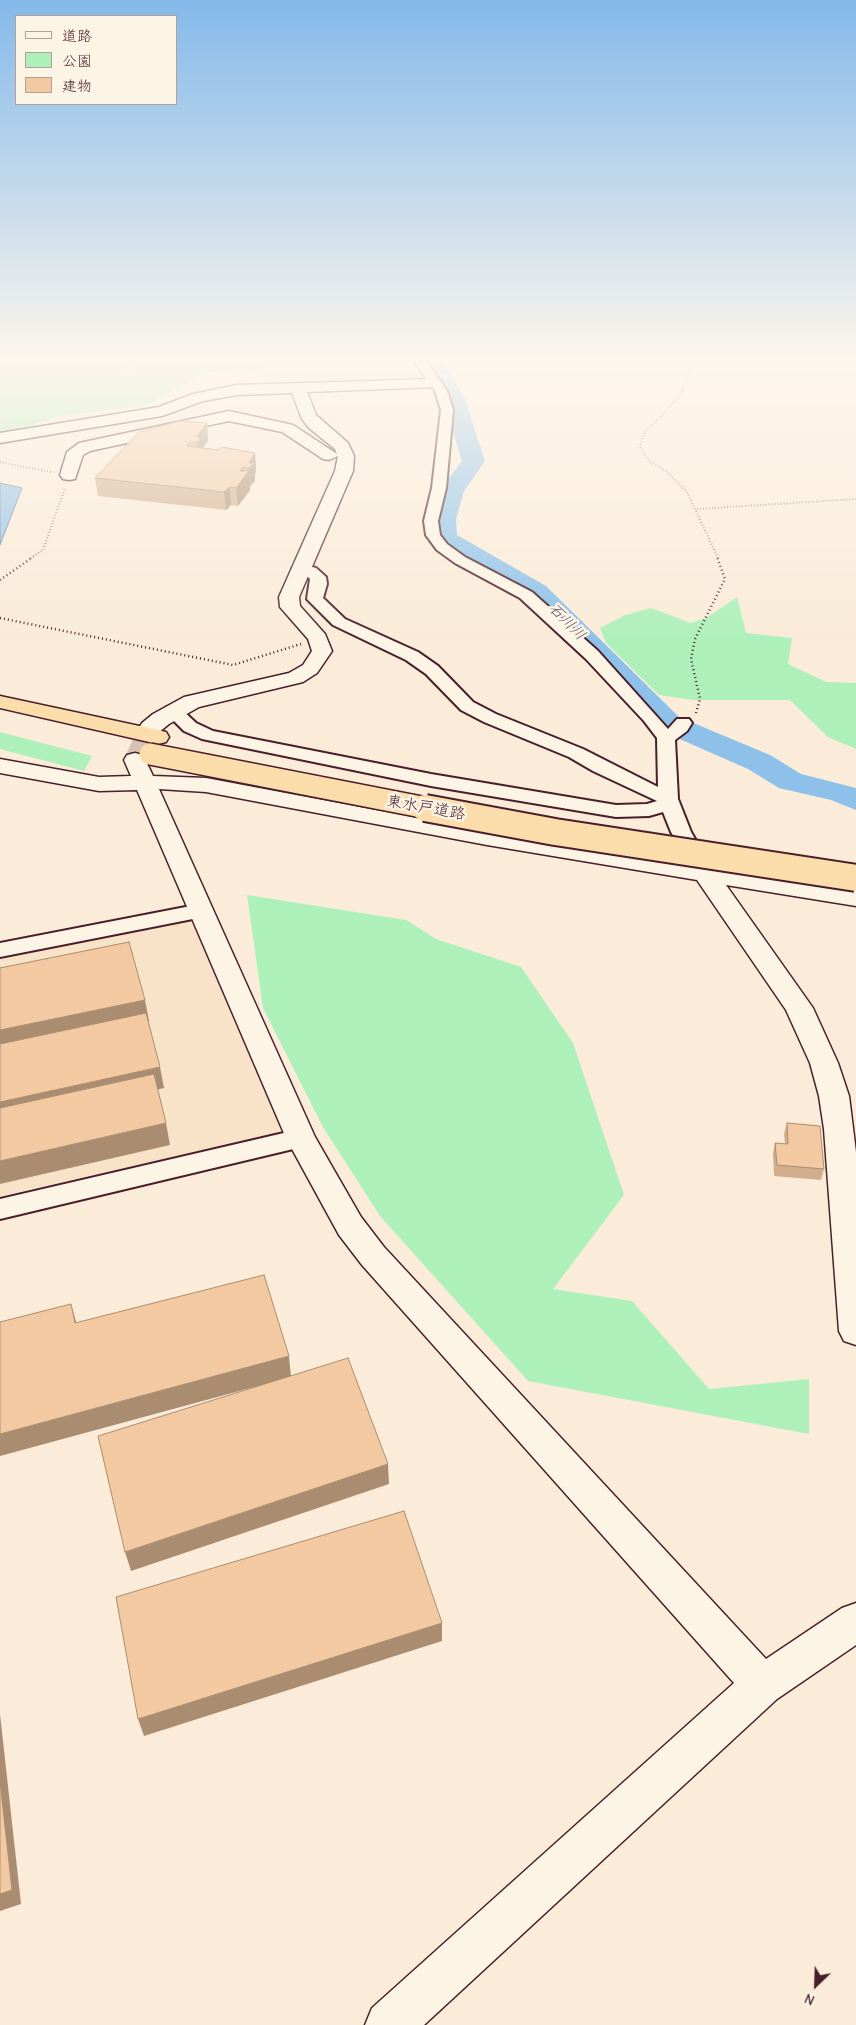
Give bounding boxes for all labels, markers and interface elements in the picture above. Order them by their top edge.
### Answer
legend [15,15,178,105]
text: 道路 [62,27,92,45]
text: 公園 [62,52,92,70]
text: 建物 [62,77,92,95]
water label: 石川川 [545,600,589,644]
street label: 東水戸道路 [385,792,467,824]
north arrow [791,1960,841,2010]
text: N [802,1990,817,2009]

